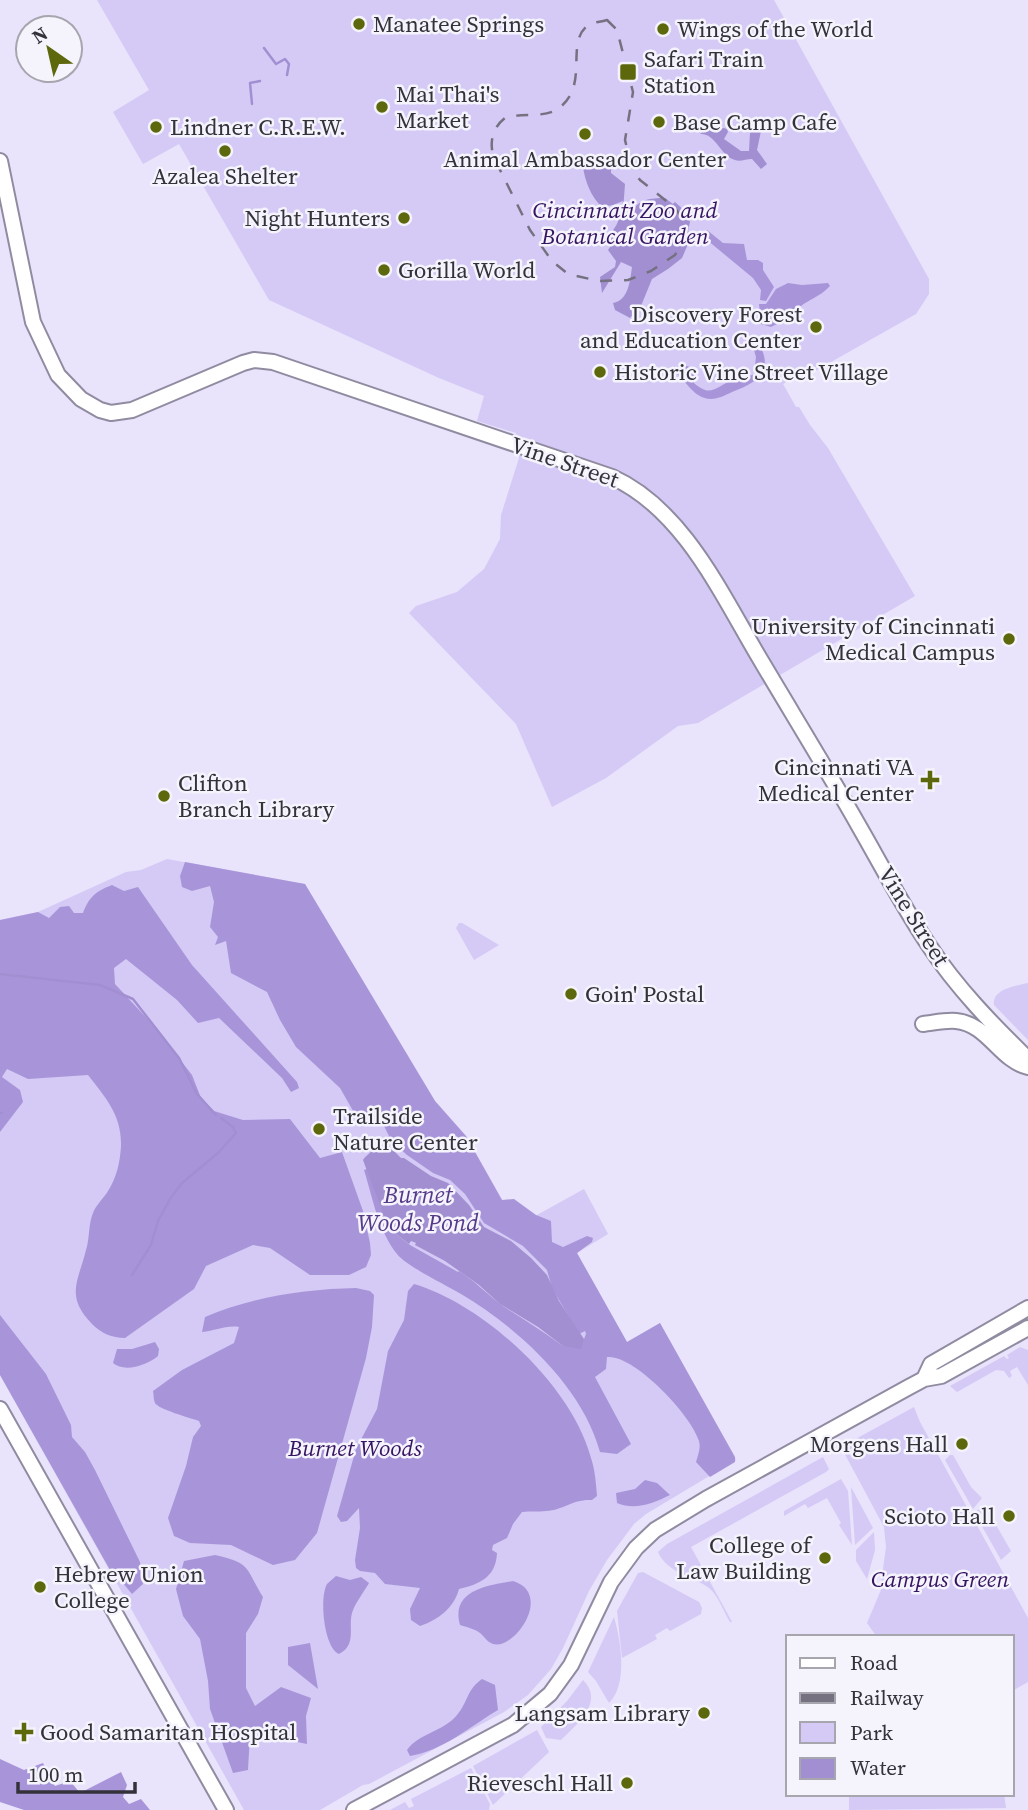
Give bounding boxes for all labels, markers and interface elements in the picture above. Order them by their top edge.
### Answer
place label: Manatee Springs [373,8,544,40]
place label: Wings of the World [677,13,873,45]
north arrow [14,14,84,84]
marker: Manatee Springs [351,16,367,32]
text: N [26,20,53,50]
marker: Wings of the World [655,21,671,37]
place label: Safari Train Station [644,43,764,101]
marker: Safari Train Station [618,62,638,82]
place label: Mai Thai's Market [396,78,500,136]
marker: Mai Thai's Market [374,99,390,115]
place label: Base Camp Cafe [673,106,837,138]
place label: Lindner C.R.E.W. [170,111,346,143]
marker: Base Camp Cafe [651,114,667,130]
marker: Lindner C.R.E.W. [148,119,164,135]
marker: Animal Ambassador Center [577,126,593,142]
marker: Azalea Shelter [217,143,233,159]
place label: Animal Ambassador Center [443,143,727,175]
place label: Azalea Shelter [152,160,298,192]
park label: Cincinnati Zoo and Botanical Garden [533,194,717,252]
place label: Night Hunters [244,202,390,234]
marker: Night Hunters [396,210,412,226]
place label: Gorilla World [398,254,535,286]
marker: Gorilla World [376,262,392,278]
place label: Discovery Forest and Education Center [580,298,803,356]
marker: Discovery Forest and Education Center [808,319,824,335]
place label: Historic Vine Street Village [614,356,888,388]
marker: Historic Vine Street Village [592,364,608,380]
street label: Vine Street [507,429,624,496]
place label: University of Cincinnati Medical Campus [751,610,995,668]
marker: University of Cincinnati Medical Campus [1001,631,1017,647]
place label: Cincinnati VA Medical Center [758,751,915,809]
place label: Clifton Branch Library [178,767,334,825]
marker: Cincinnati VA Medical Center [920,770,940,790]
marker: Clifton Branch Library [156,788,172,804]
street label: Vine Street [871,860,958,972]
place label: Goin' Postal [585,978,704,1010]
marker: Goin' Postal [563,986,579,1002]
place label: Trailside Nature Center [333,1100,478,1158]
marker: Trailside Nature Center [311,1121,327,1137]
water label: Burnet Woods Pond [357,1178,479,1239]
place label: Morgens Hall [810,1428,948,1460]
park label: Burnet Woods [287,1432,422,1464]
marker: Morgens Hall [954,1436,970,1452]
place label: Scioto Hall [884,1500,995,1532]
marker: Scioto Hall [1001,1508,1017,1524]
place label: College of Law Building [676,1529,813,1587]
marker: College of Law Building [817,1550,833,1566]
place label: Hebrew Union College [54,1558,204,1616]
park label: Campus Green [871,1563,1009,1595]
marker: Hebrew Union College [32,1579,48,1595]
legend [786,1635,1014,1796]
text: Road [850,1648,898,1677]
text: Railway [850,1683,924,1712]
place label: Langsam Library [515,1697,690,1729]
marker: Langsam Library [696,1705,712,1721]
place label: Good Samaritan Hospital [40,1716,296,1748]
text: Park [850,1718,894,1747]
marker: Good Samaritan Hospital [14,1722,34,1742]
scale bar [18,1750,135,1794]
text: Water [850,1753,906,1782]
text: 100 m [28,1760,83,1789]
place label: Rieveschl Hall [467,1767,613,1799]
marker: Rieveschl Hall [619,1775,635,1791]

